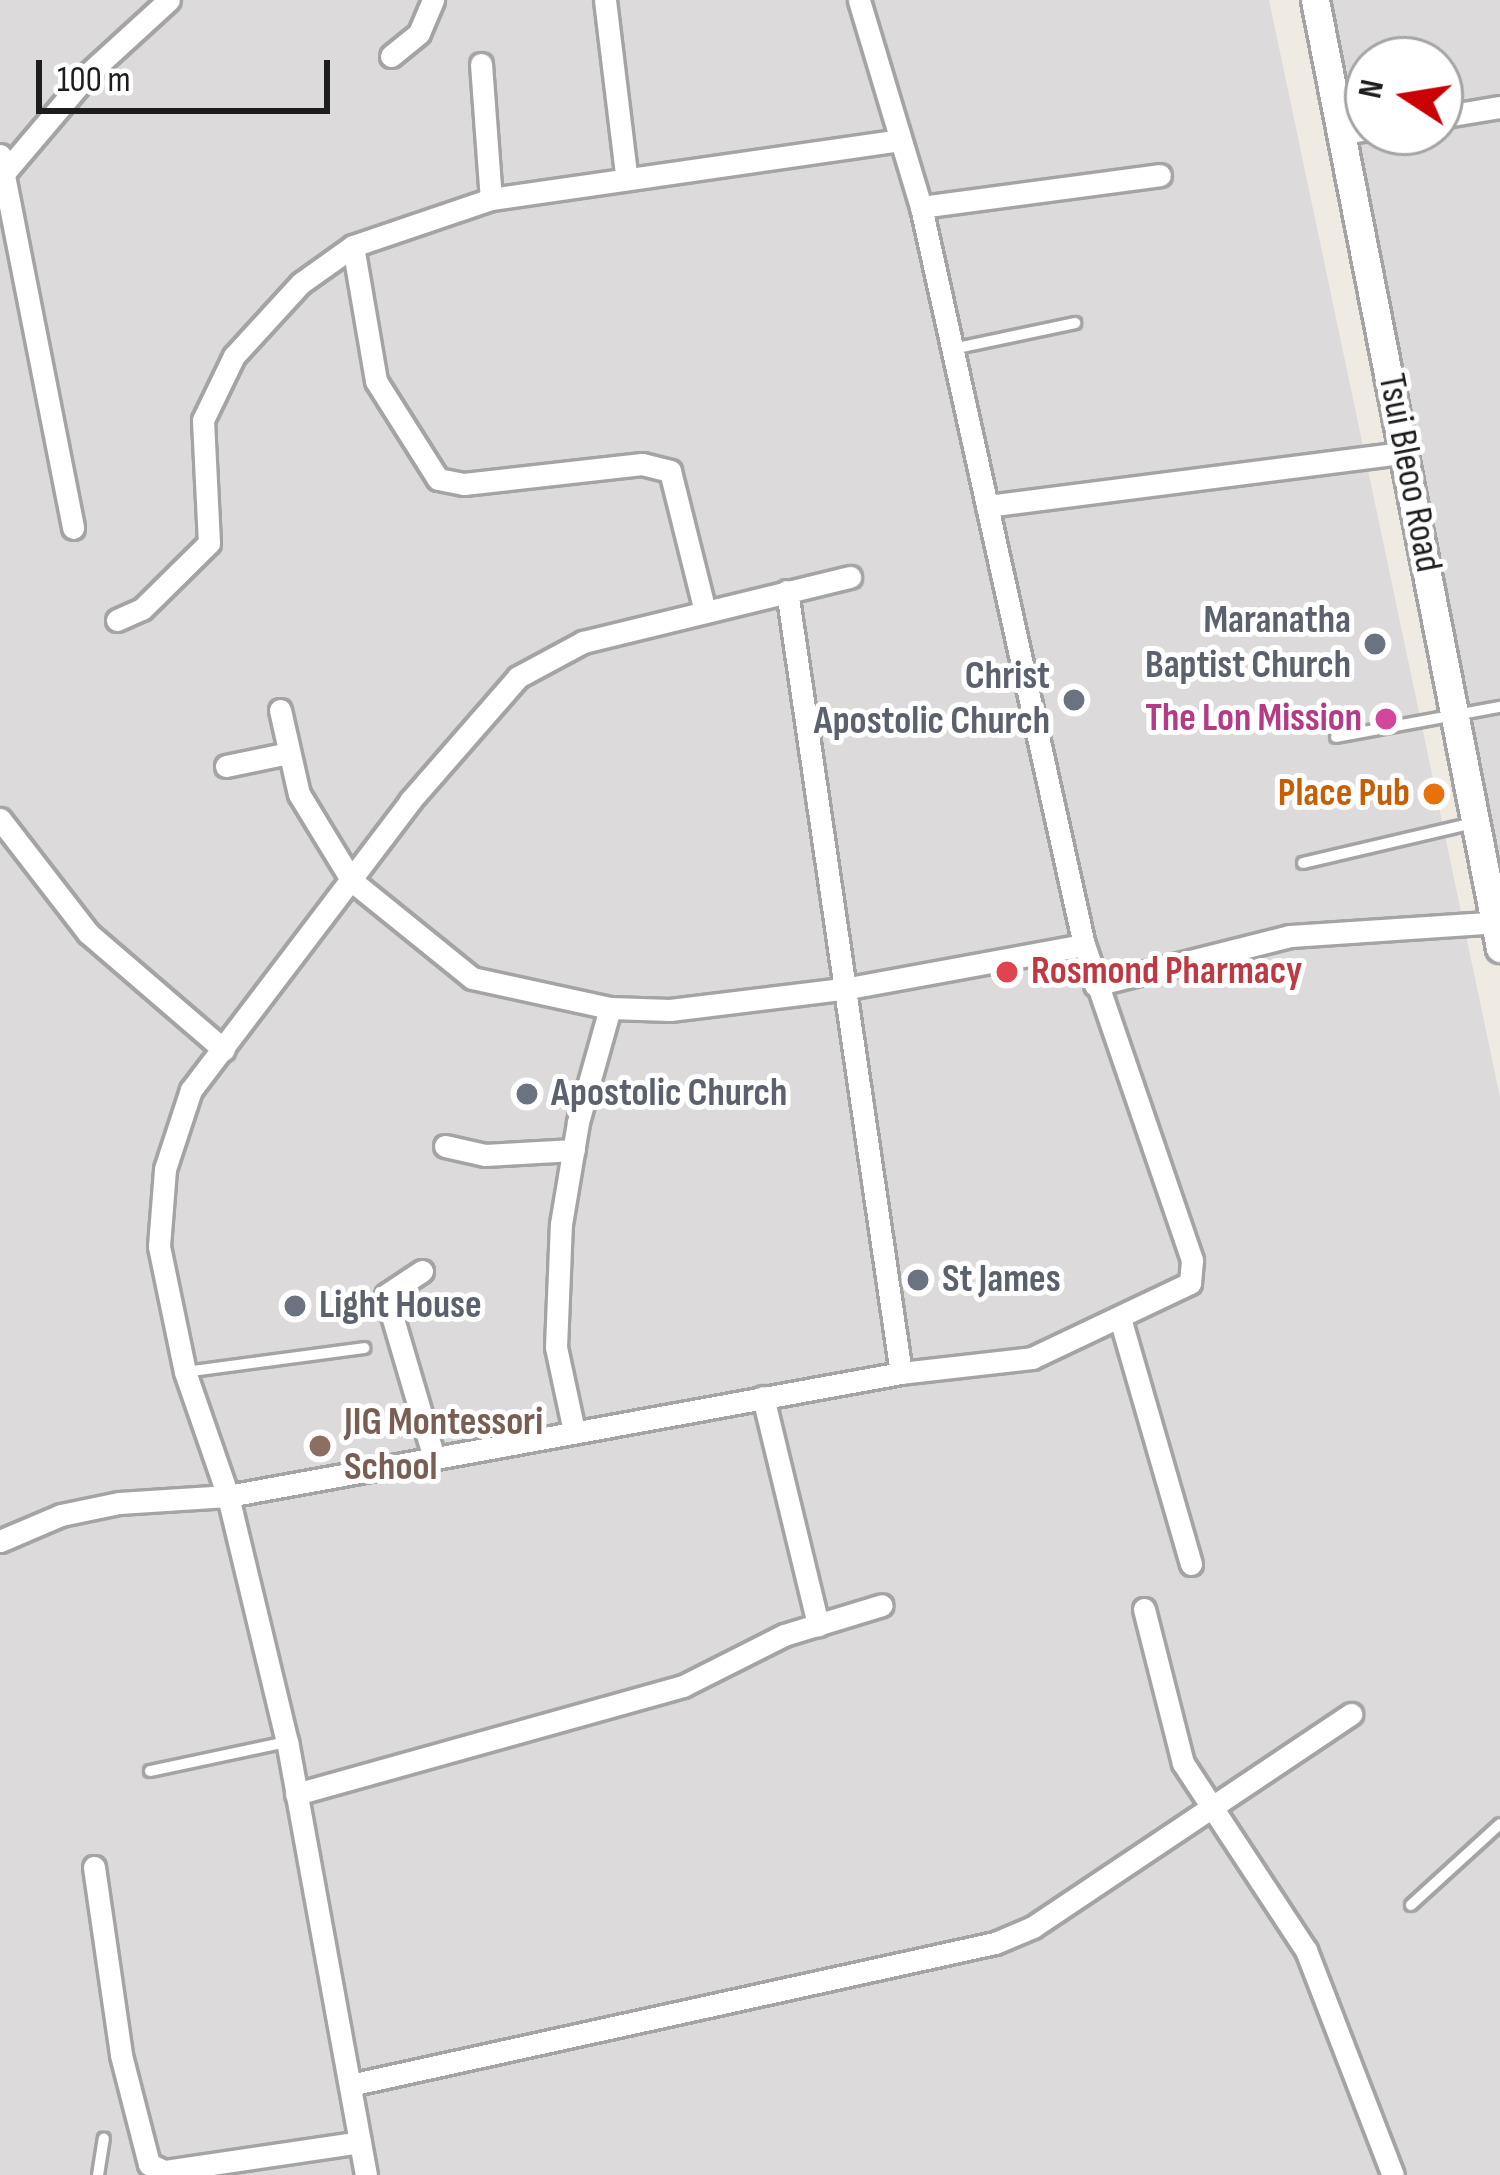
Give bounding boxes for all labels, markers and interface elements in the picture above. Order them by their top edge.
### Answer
scale bar [42,36,336,110]
north arrow [1344,36,1464,156]
text: 100 m [57,59,131,102]
text: N [1350,76,1393,102]
street label: Tsui Bleoo Road [1367,370,1451,576]
place label: Maranatha Baptist Church [1145,599,1351,690]
marker: Maranatha Baptist Church [1362,631,1388,657]
place label: Christ Apostolic Church [814,655,1050,746]
marker: Christ Apostolic Church [1061,687,1087,713]
place label: The Lon Mission [1145,696,1362,742]
marker: The Lon Mission [1373,706,1399,732]
place label: Place Pub [1278,771,1410,817]
marker: Place Pub [1421,781,1447,807]
place label: Rosmond Pharmacy [1031,949,1302,995]
marker: Rosmond Pharmacy [994,959,1020,985]
place label: Apostolic Church [551,1071,787,1117]
marker: Apostolic Church [514,1081,540,1107]
place label: St James [942,1257,1061,1303]
marker: St James [905,1267,931,1293]
place label: Light House [319,1283,482,1329]
marker: Light House [282,1293,308,1319]
place label: JIG Montessori School [344,1401,543,1492]
marker: JIG Montessori School [307,1433,333,1459]

